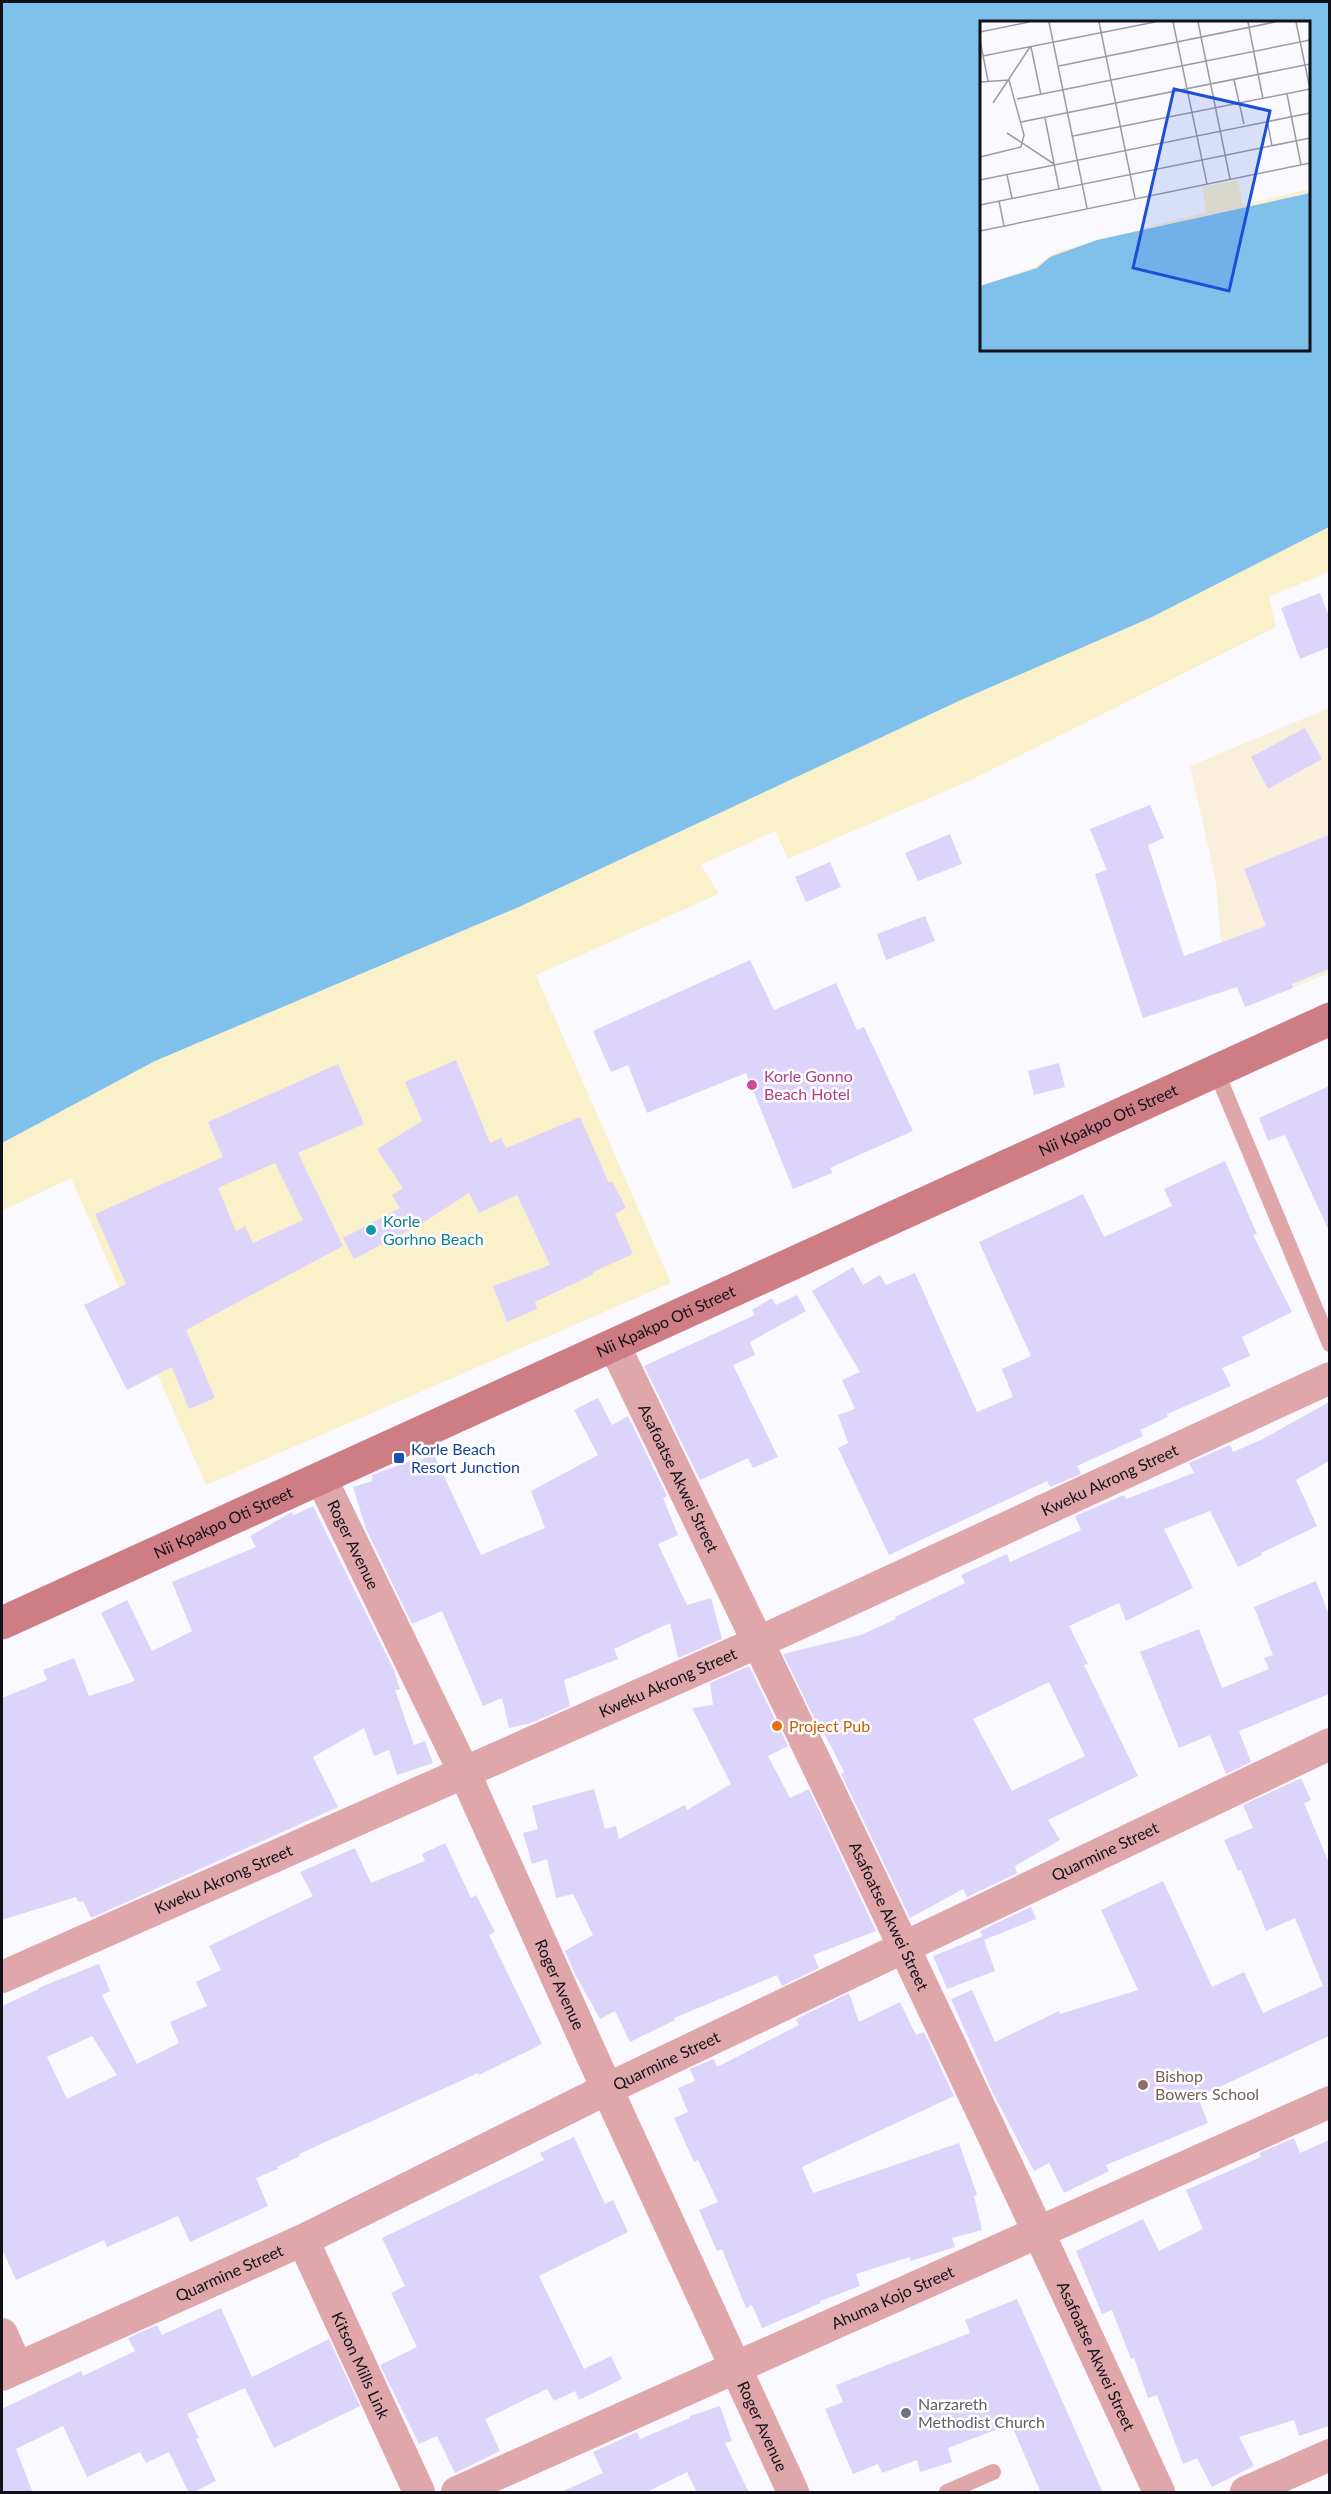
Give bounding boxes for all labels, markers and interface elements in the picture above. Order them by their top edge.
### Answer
inset map [980,21,1310,351]
place label: Korle Gonno Beach Hotel [764,1066,853,1103]
marker: Korle Gonno Beach Hotel [745,1078,759,1092]
street label: Nii Kpakpo Oti Street [1035,1080,1181,1159]
place label: Korle Gorhno Beach [383,1211,484,1248]
marker: Korle Gorhno Beach [364,1223,378,1237]
street label: Nii Kpakpo Oti Street [593,1281,738,1361]
street label: Asafoatse Akwei Street [635,1401,723,1555]
place label: Korle Beach Resort Junction [411,1439,520,1476]
street label: Kweku Akrong Street [1038,1440,1181,1519]
marker: Korle Beach Resort Junction [392,1451,406,1465]
street label: Nii Kpakpo Oti Street [150,1482,296,1562]
street label: Roger Avenue [324,1496,384,1592]
street label: Kweku Akrong Street [596,1643,740,1721]
place label: Project Pub [789,1716,870,1735]
marker: Project Pub [770,1719,784,1733]
street label: Quarmine Street [1048,1817,1161,1885]
street label: Asafoatse Akwei Street [846,1838,933,1994]
street label: Kweku Akrong Street [151,1840,295,1917]
street label: Roger Avenue [532,1936,589,2032]
street label: Quarmine Street [610,2027,723,2094]
place label: Bishop Bowers School [1155,2066,1259,2103]
marker: Bishop Bowers School [1136,2078,1150,2092]
street label: Quarmine Street [172,2240,286,2305]
street label: Ahuma Kojo Street [828,2261,957,2333]
street label: Asafoatse Akwei Street [1054,2278,1139,2434]
street label: Kitson Mills Link [328,2309,394,2422]
street label: Roger Avenue [734,2378,792,2474]
place label: Narzareth Methodist Church [918,2394,1045,2431]
marker: Narzareth Methodist Church [899,2406,913,2420]

